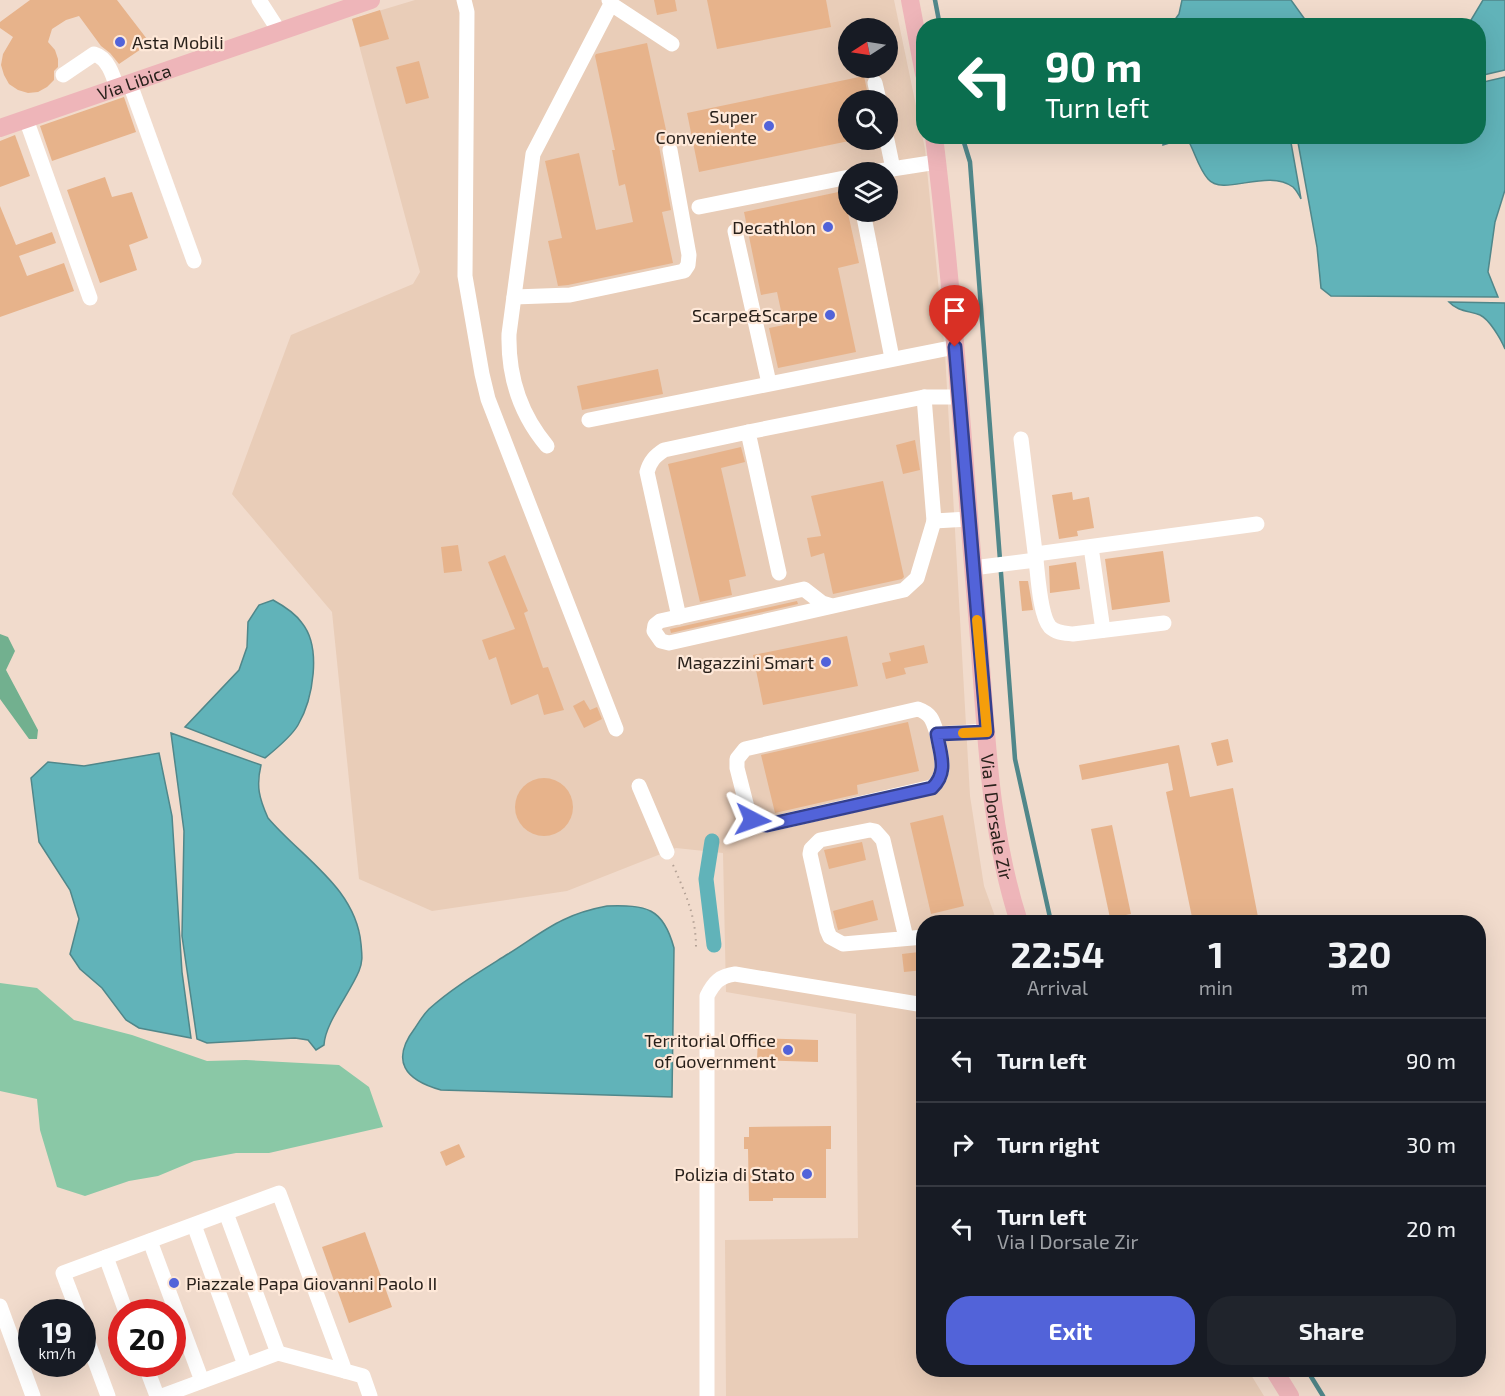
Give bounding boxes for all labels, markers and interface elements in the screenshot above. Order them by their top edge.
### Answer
north arrow [838,18,898,78]
map controls [838,18,898,222]
place label: Asta Mobili [132,31,224,53]
marker: Asta Mobili [113,35,127,49]
text: 90 m [1045,40,1142,90]
icon: left [946,42,1024,120]
street label: Via Libica [94,59,174,105]
button: search [838,90,898,150]
text: Turn left [1045,91,1149,123]
place label: Super Conveniente [655,105,757,148]
marker: Super Conveniente [762,119,776,133]
button: layers [838,162,898,222]
place label: Decathlon [732,216,816,238]
marker: Decathlon [821,220,835,234]
pin [929,285,980,347]
icon: arrive [938,294,971,327]
place label: Scarpe&Scarpe [692,304,818,326]
marker: Scarpe&Scarpe [823,308,837,322]
place label: Magazzini Smart [677,651,814,673]
marker: Magazzini Smart [819,655,833,669]
street label: Via I Dorsale Zir [977,753,1018,882]
position arrow [721,788,785,852]
text: 22:54 [1010,932,1104,975]
text: 1 [1208,932,1224,975]
text: 320 [1327,932,1392,975]
text: Arrival [1027,975,1088,999]
text: min [1199,975,1233,999]
text: m [1351,975,1368,999]
place label: Territorial Office of Government [644,1029,776,1072]
marker: Territorial Office of Government [781,1043,795,1057]
icon: left [946,1044,979,1077]
text: Turn left [997,1047,1086,1073]
text: 90 m [1406,1047,1456,1073]
icon: right [946,1128,979,1161]
text: Turn right [997,1131,1099,1157]
text: 30 m [1406,1131,1456,1157]
place label: Polizia di Stato [674,1163,795,1185]
marker: Polizia di Stato [800,1167,814,1181]
text: Turn left [997,1203,1086,1229]
icon: left [946,1212,979,1245]
text: 20 m [1406,1215,1456,1241]
text: Via I Dorsale Zir [997,1229,1139,1253]
place label: Piazzale Papa Giovanni Paolo II [186,1272,437,1294]
marker: Piazzale Papa Giovanni Paolo II [167,1276,181,1290]
button: Exit [946,1296,1195,1365]
button: Share [1207,1296,1456,1365]
speed limit sign: 20 [108,1299,186,1377]
text: 19 [42,1313,72,1349]
text: km/h [38,1344,76,1362]

